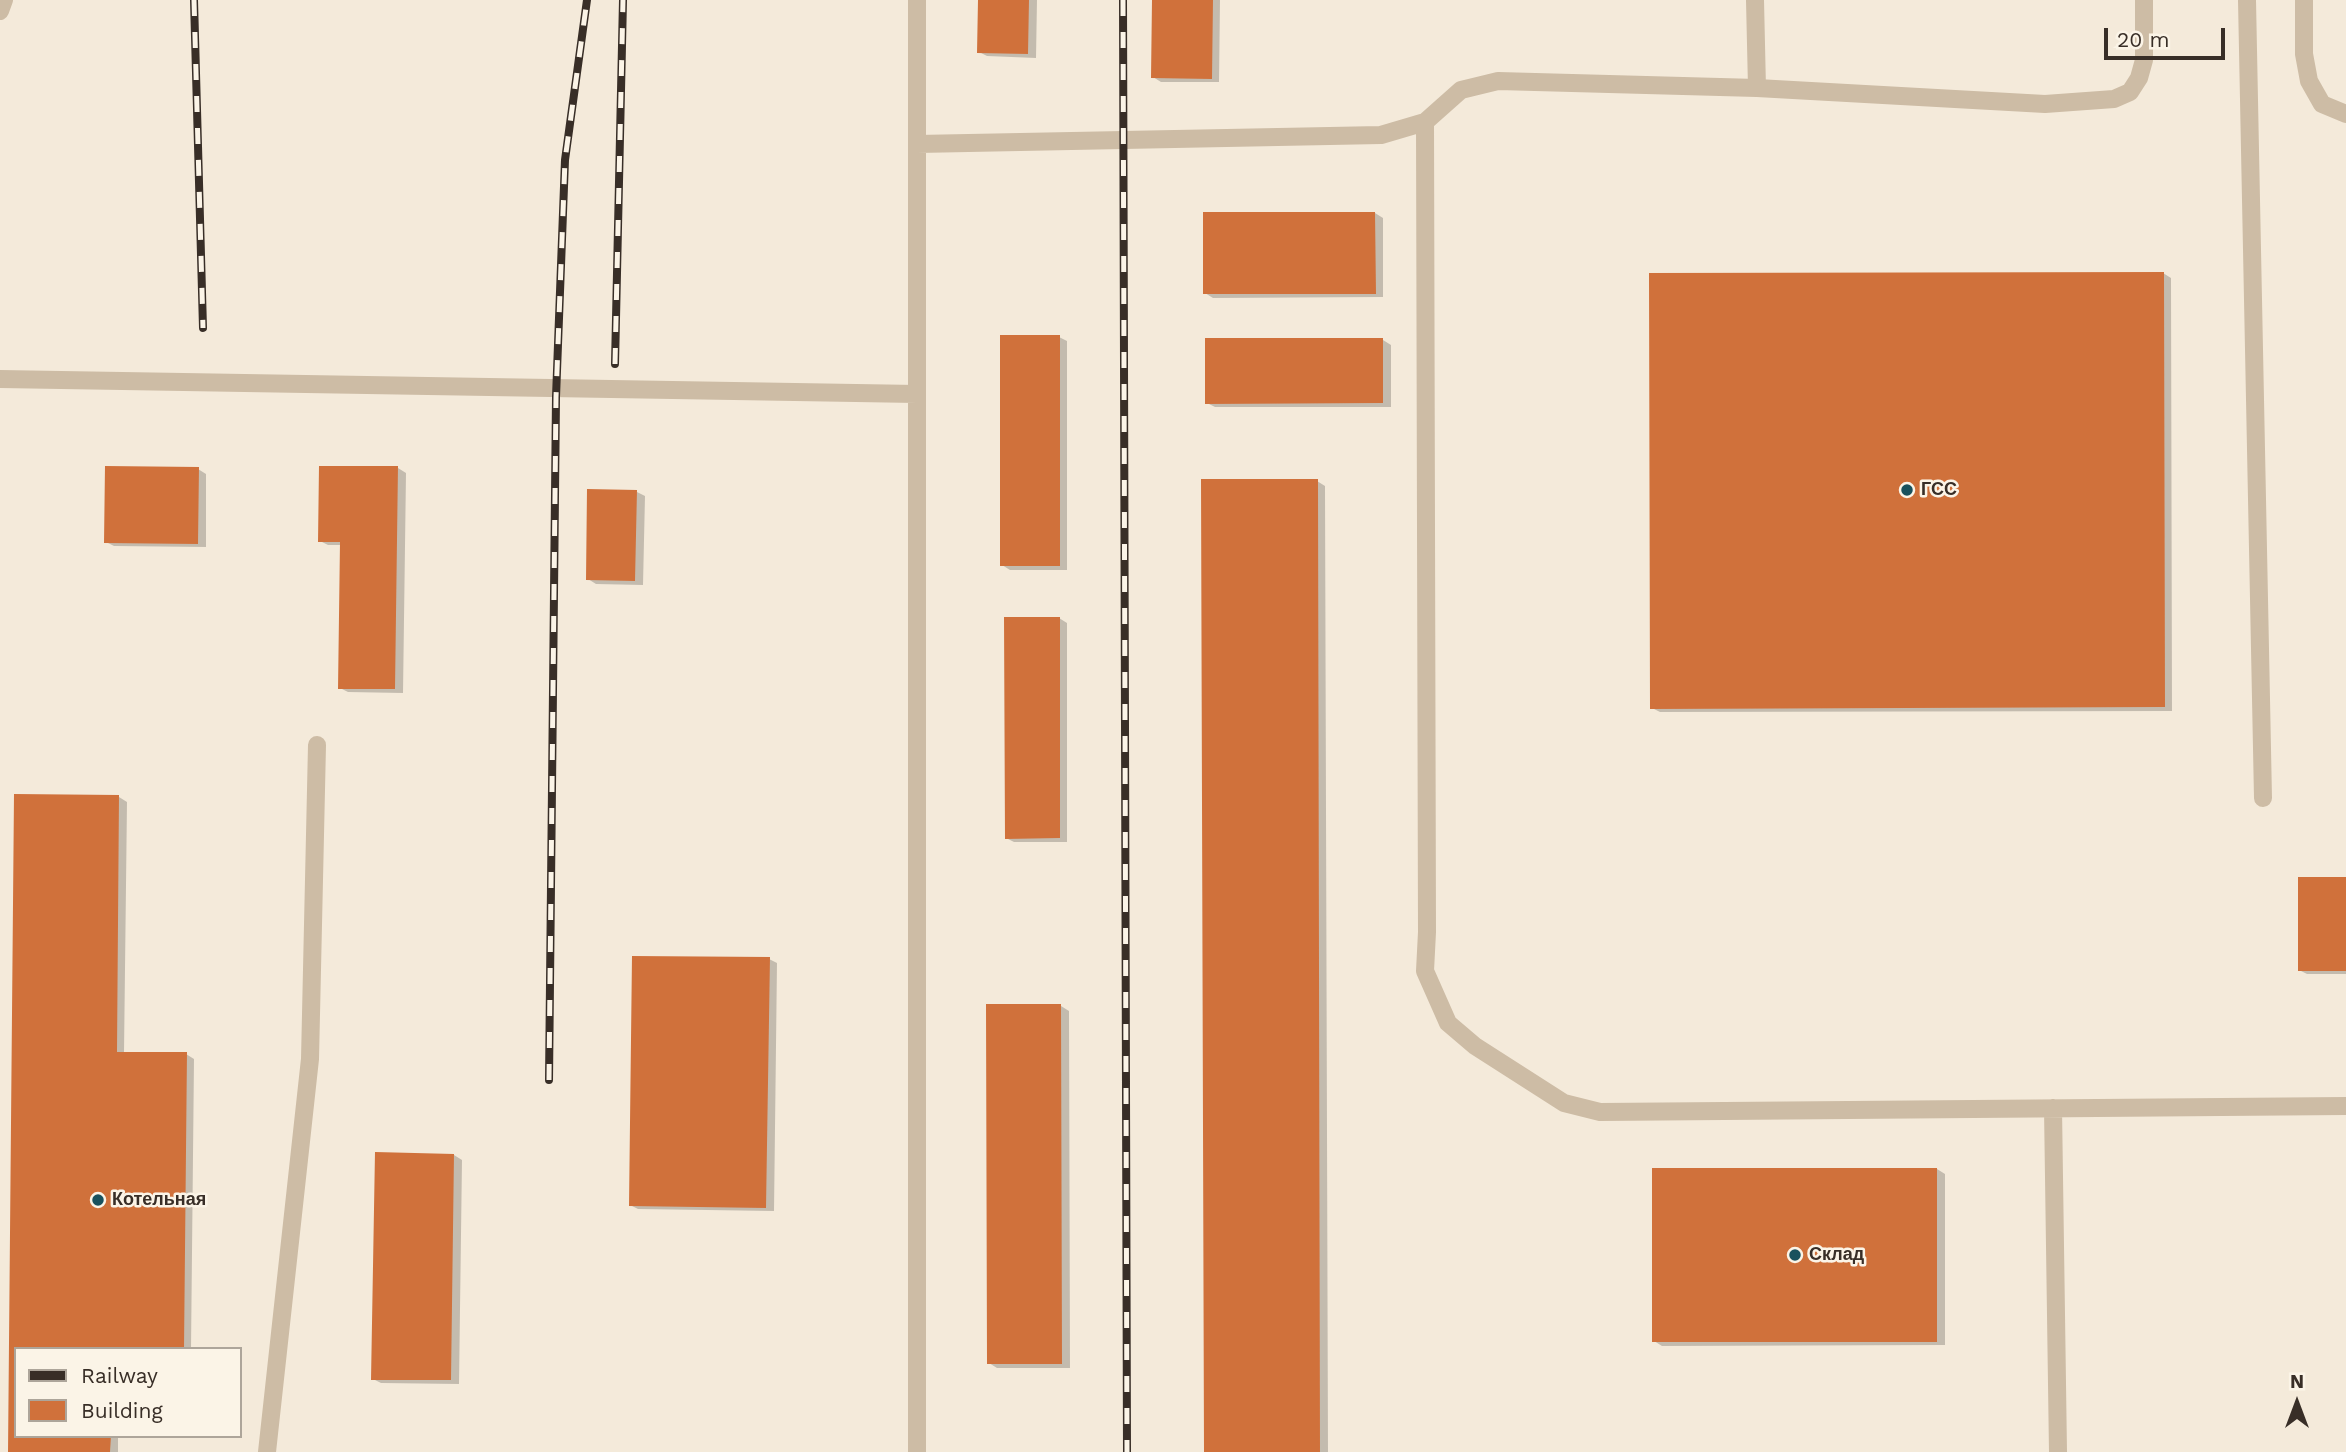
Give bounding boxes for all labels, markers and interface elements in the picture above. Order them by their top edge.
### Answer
scale bar [2108,14,2229,58]
text: 20 m [2117,27,2169,52]
place label: ГСС [1921,479,1957,501]
marker: ГСС [1899,482,1915,498]
place label: Котельная [112,1189,206,1211]
marker: Котельная [90,1192,106,1208]
place label: Склад [1809,1244,1864,1266]
marker: Склад [1787,1247,1803,1263]
legend [14,1347,242,1438]
text: Railway [81,1363,158,1388]
north arrow [2262,1368,2332,1438]
text: N [2290,1370,2304,1393]
text: Building [81,1398,163,1423]

